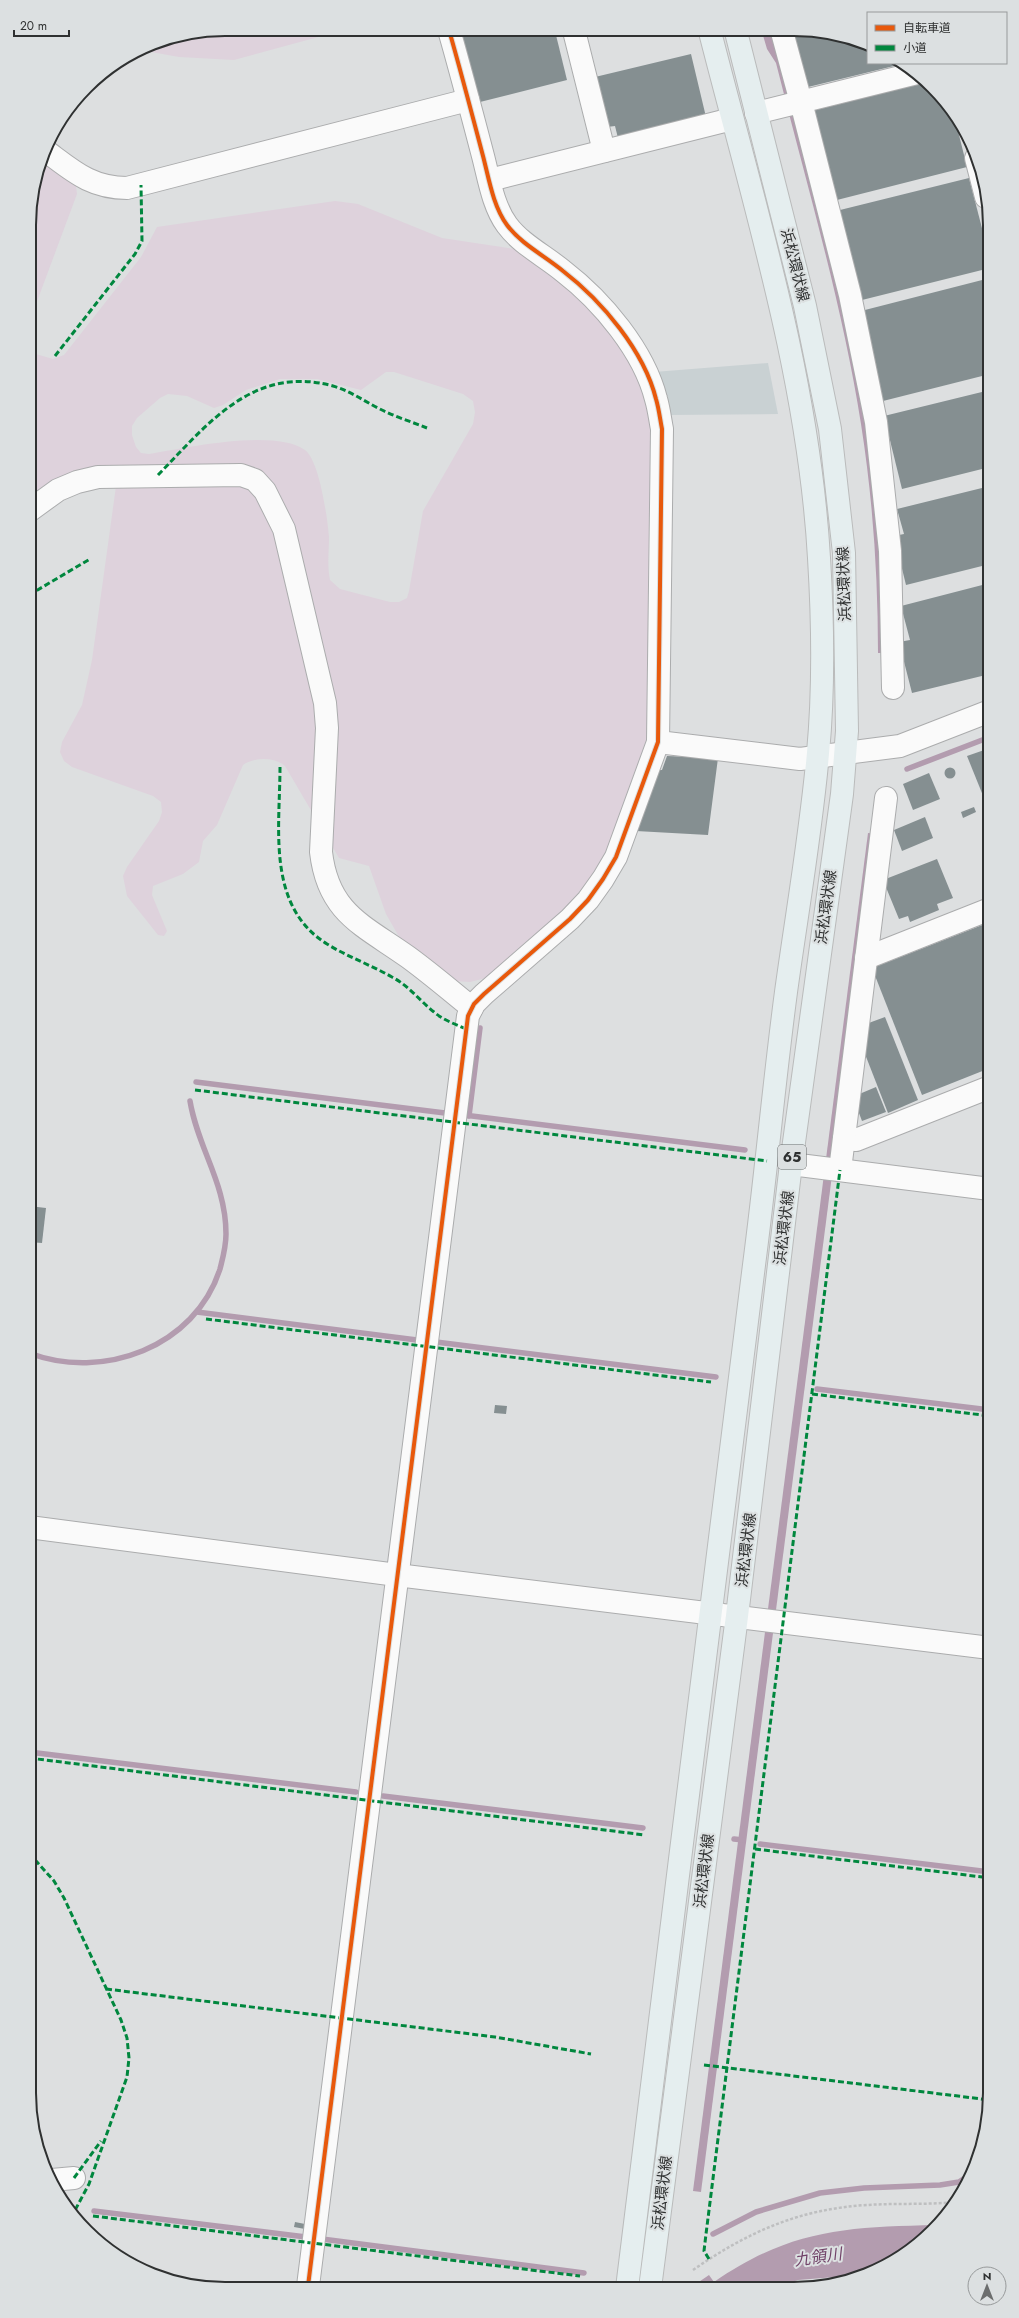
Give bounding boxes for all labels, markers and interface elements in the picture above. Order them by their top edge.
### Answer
scale bar [14,12,69,38]
legend [867,12,1007,64]
text: 20 m [20,17,47,35]
text: 自転車道 [903,19,951,37]
text: 小道 [903,39,927,57]
street label: 浜松環状線 [775,226,815,304]
street label: 浜松環状線 [832,546,856,622]
street label: 浜松環状線 [810,868,842,946]
road number: 65 [778,1145,806,1169]
street label: 浜松環状線 [769,1189,799,1267]
street label: 浜松環状線 [731,1511,761,1589]
street label: 浜松環状線 [689,1832,719,1910]
street label: 浜松環状線 [647,2154,677,2232]
water label: 九領川 [793,2242,845,2272]
north arrow [967,2266,1007,2306]
text: N [983,2268,991,2284]

